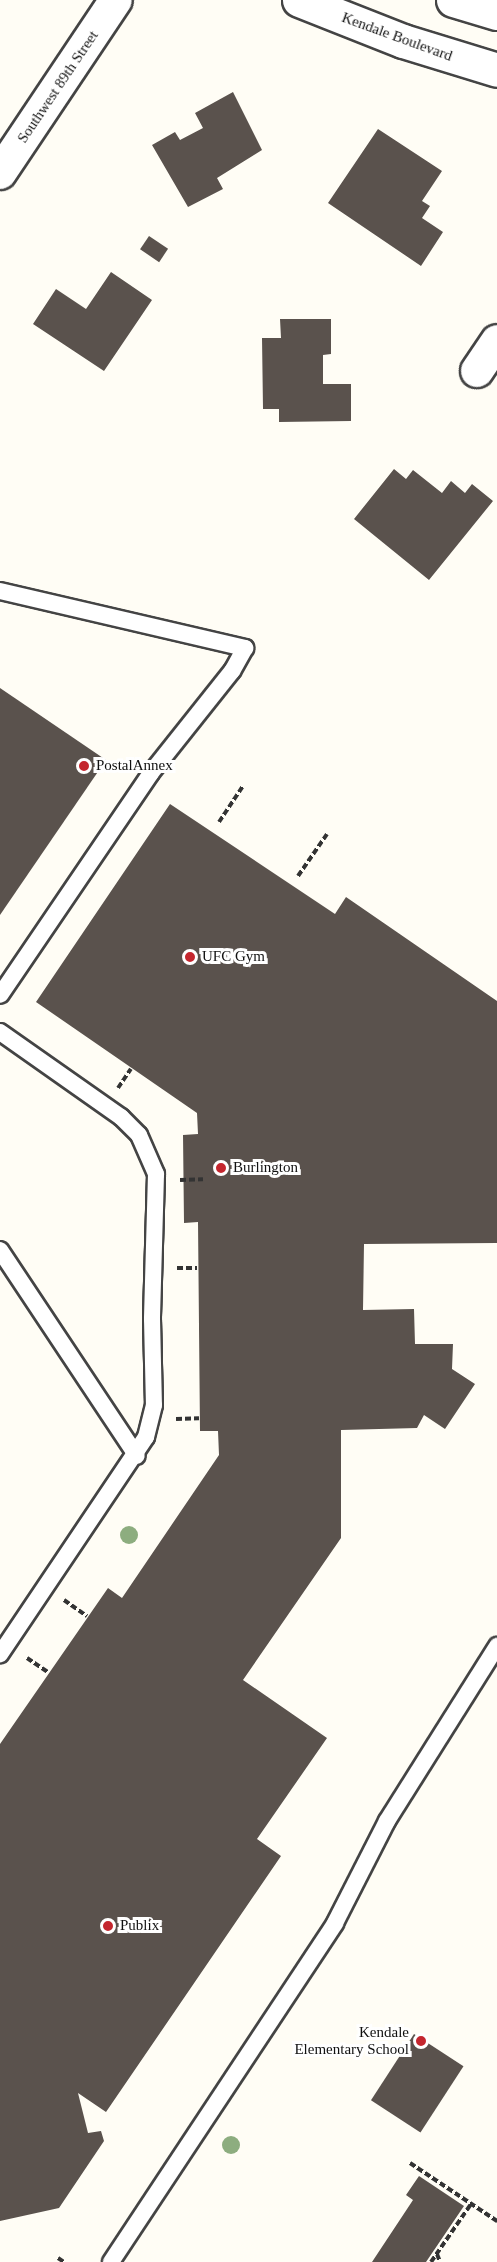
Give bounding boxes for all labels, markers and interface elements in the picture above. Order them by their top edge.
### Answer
street label: Kendale Boulevard [339,9,455,65]
street label: Southwest 89th Street [14,27,102,147]
place label: PostalAnnex [96,757,173,775]
marker: PostalAnnex [77,759,91,773]
place label: UFC Gym [202,948,265,966]
marker: UFC Gym [183,950,197,964]
place label: Burlington [233,1159,298,1177]
marker: Burlington [214,1161,228,1175]
place label: Publix [120,1917,159,1935]
marker: Publix [101,1919,115,1933]
place label: Kendale Elementary School [294,2023,409,2058]
marker: Kendale Elementary School [414,2034,428,2048]

